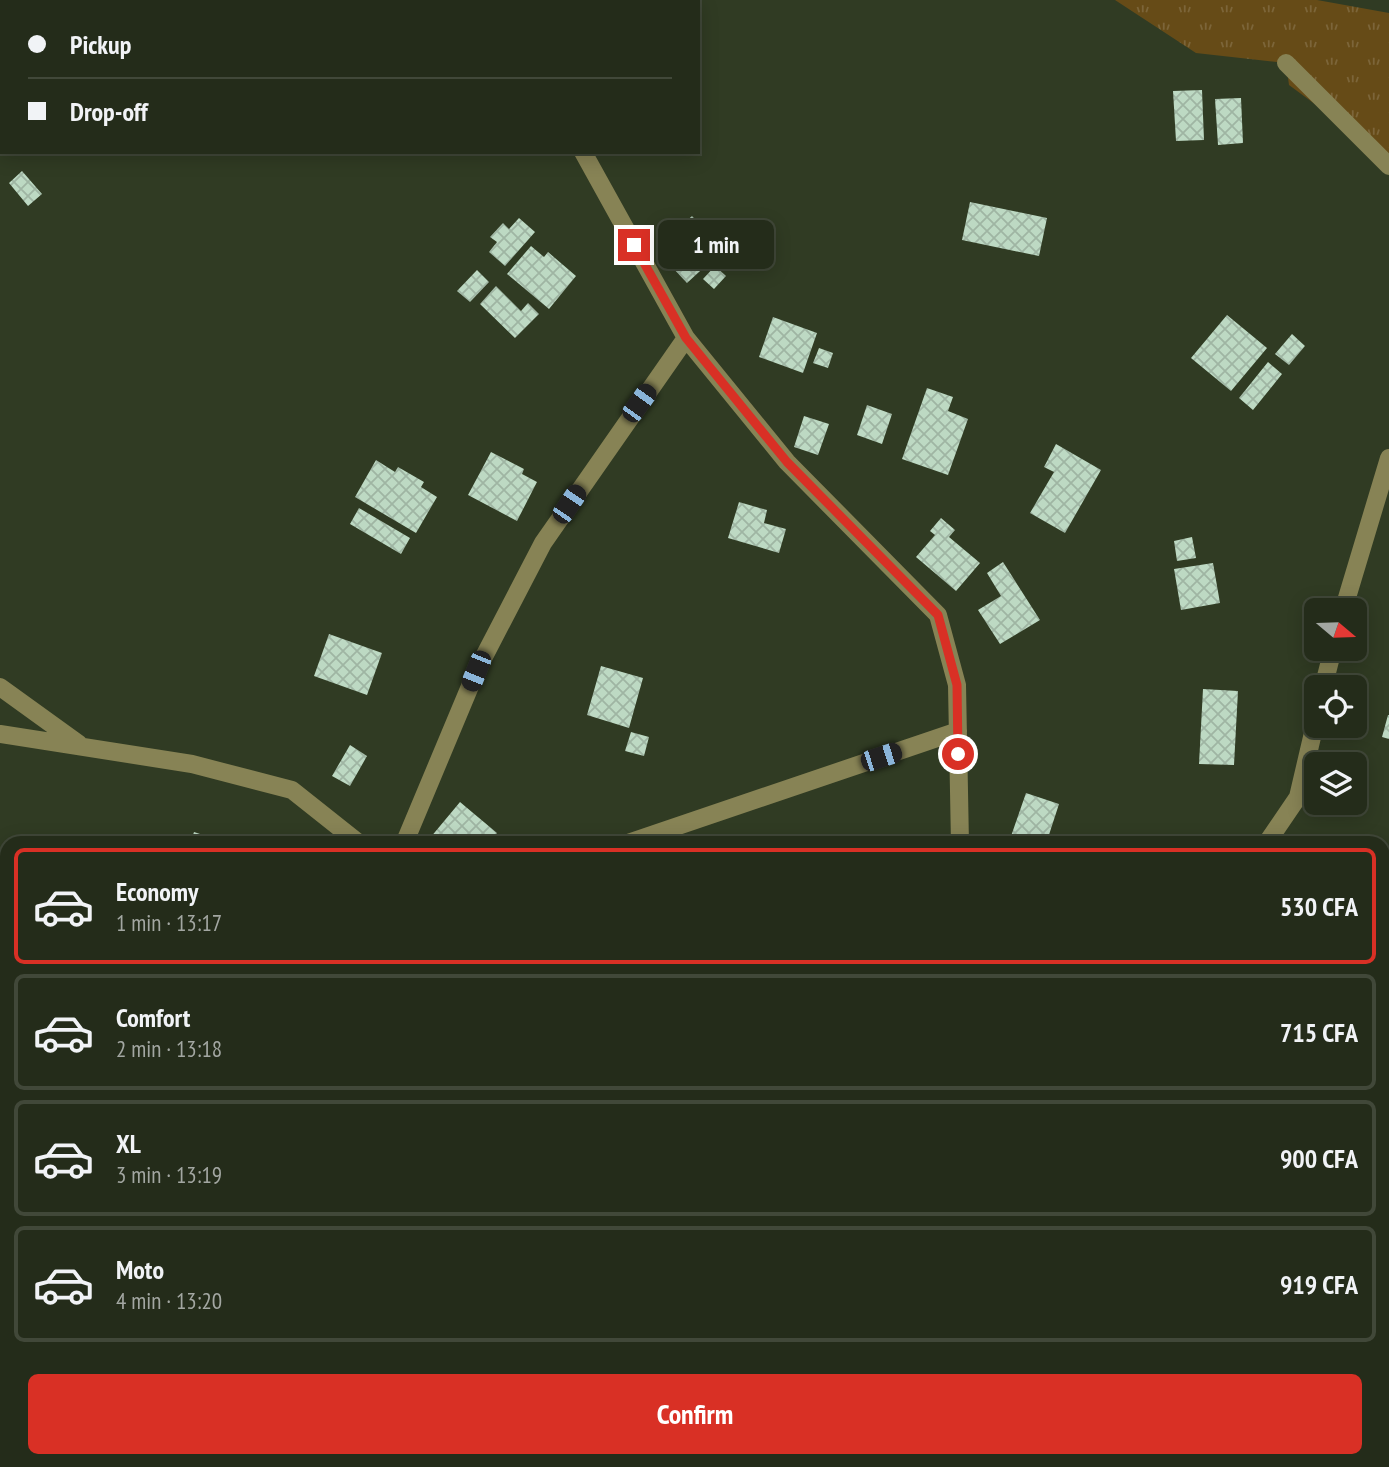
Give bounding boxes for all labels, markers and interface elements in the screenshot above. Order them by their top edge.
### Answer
text: Pickup [70,28,131,61]
text: Drop-off [70,95,148,128]
callout: 1 min [658,220,774,270]
route end [618,229,650,261]
text: 1 min [693,230,739,259]
car [619,380,660,426]
car [549,481,590,527]
north arrow [1304,598,1367,662]
map controls [1304,598,1367,815]
car [459,648,494,694]
button: locate [1304,675,1367,738]
route start [942,738,974,770]
car [858,741,905,773]
button: layers [1304,752,1367,815]
icon: car [32,875,95,938]
text: Economy [116,875,198,908]
text: 530 CFA [1280,890,1358,923]
text: 1 min · 13:17 [116,908,222,937]
icon: car [32,1001,95,1064]
text: Comfort [116,1001,190,1034]
text: 715 CFA [1280,1016,1358,1049]
text: 2 min · 13:18 [116,1034,222,1063]
icon: car [32,1127,95,1190]
text: XL [116,1127,141,1160]
text: 900 CFA [1280,1142,1358,1175]
text: 3 min · 13:19 [116,1160,222,1189]
icon: car [32,1253,95,1316]
text: Moto [116,1253,164,1286]
text: 919 CFA [1280,1268,1358,1301]
text: 4 min · 13:20 [116,1286,222,1315]
button: Confirm [28,1374,1362,1454]

